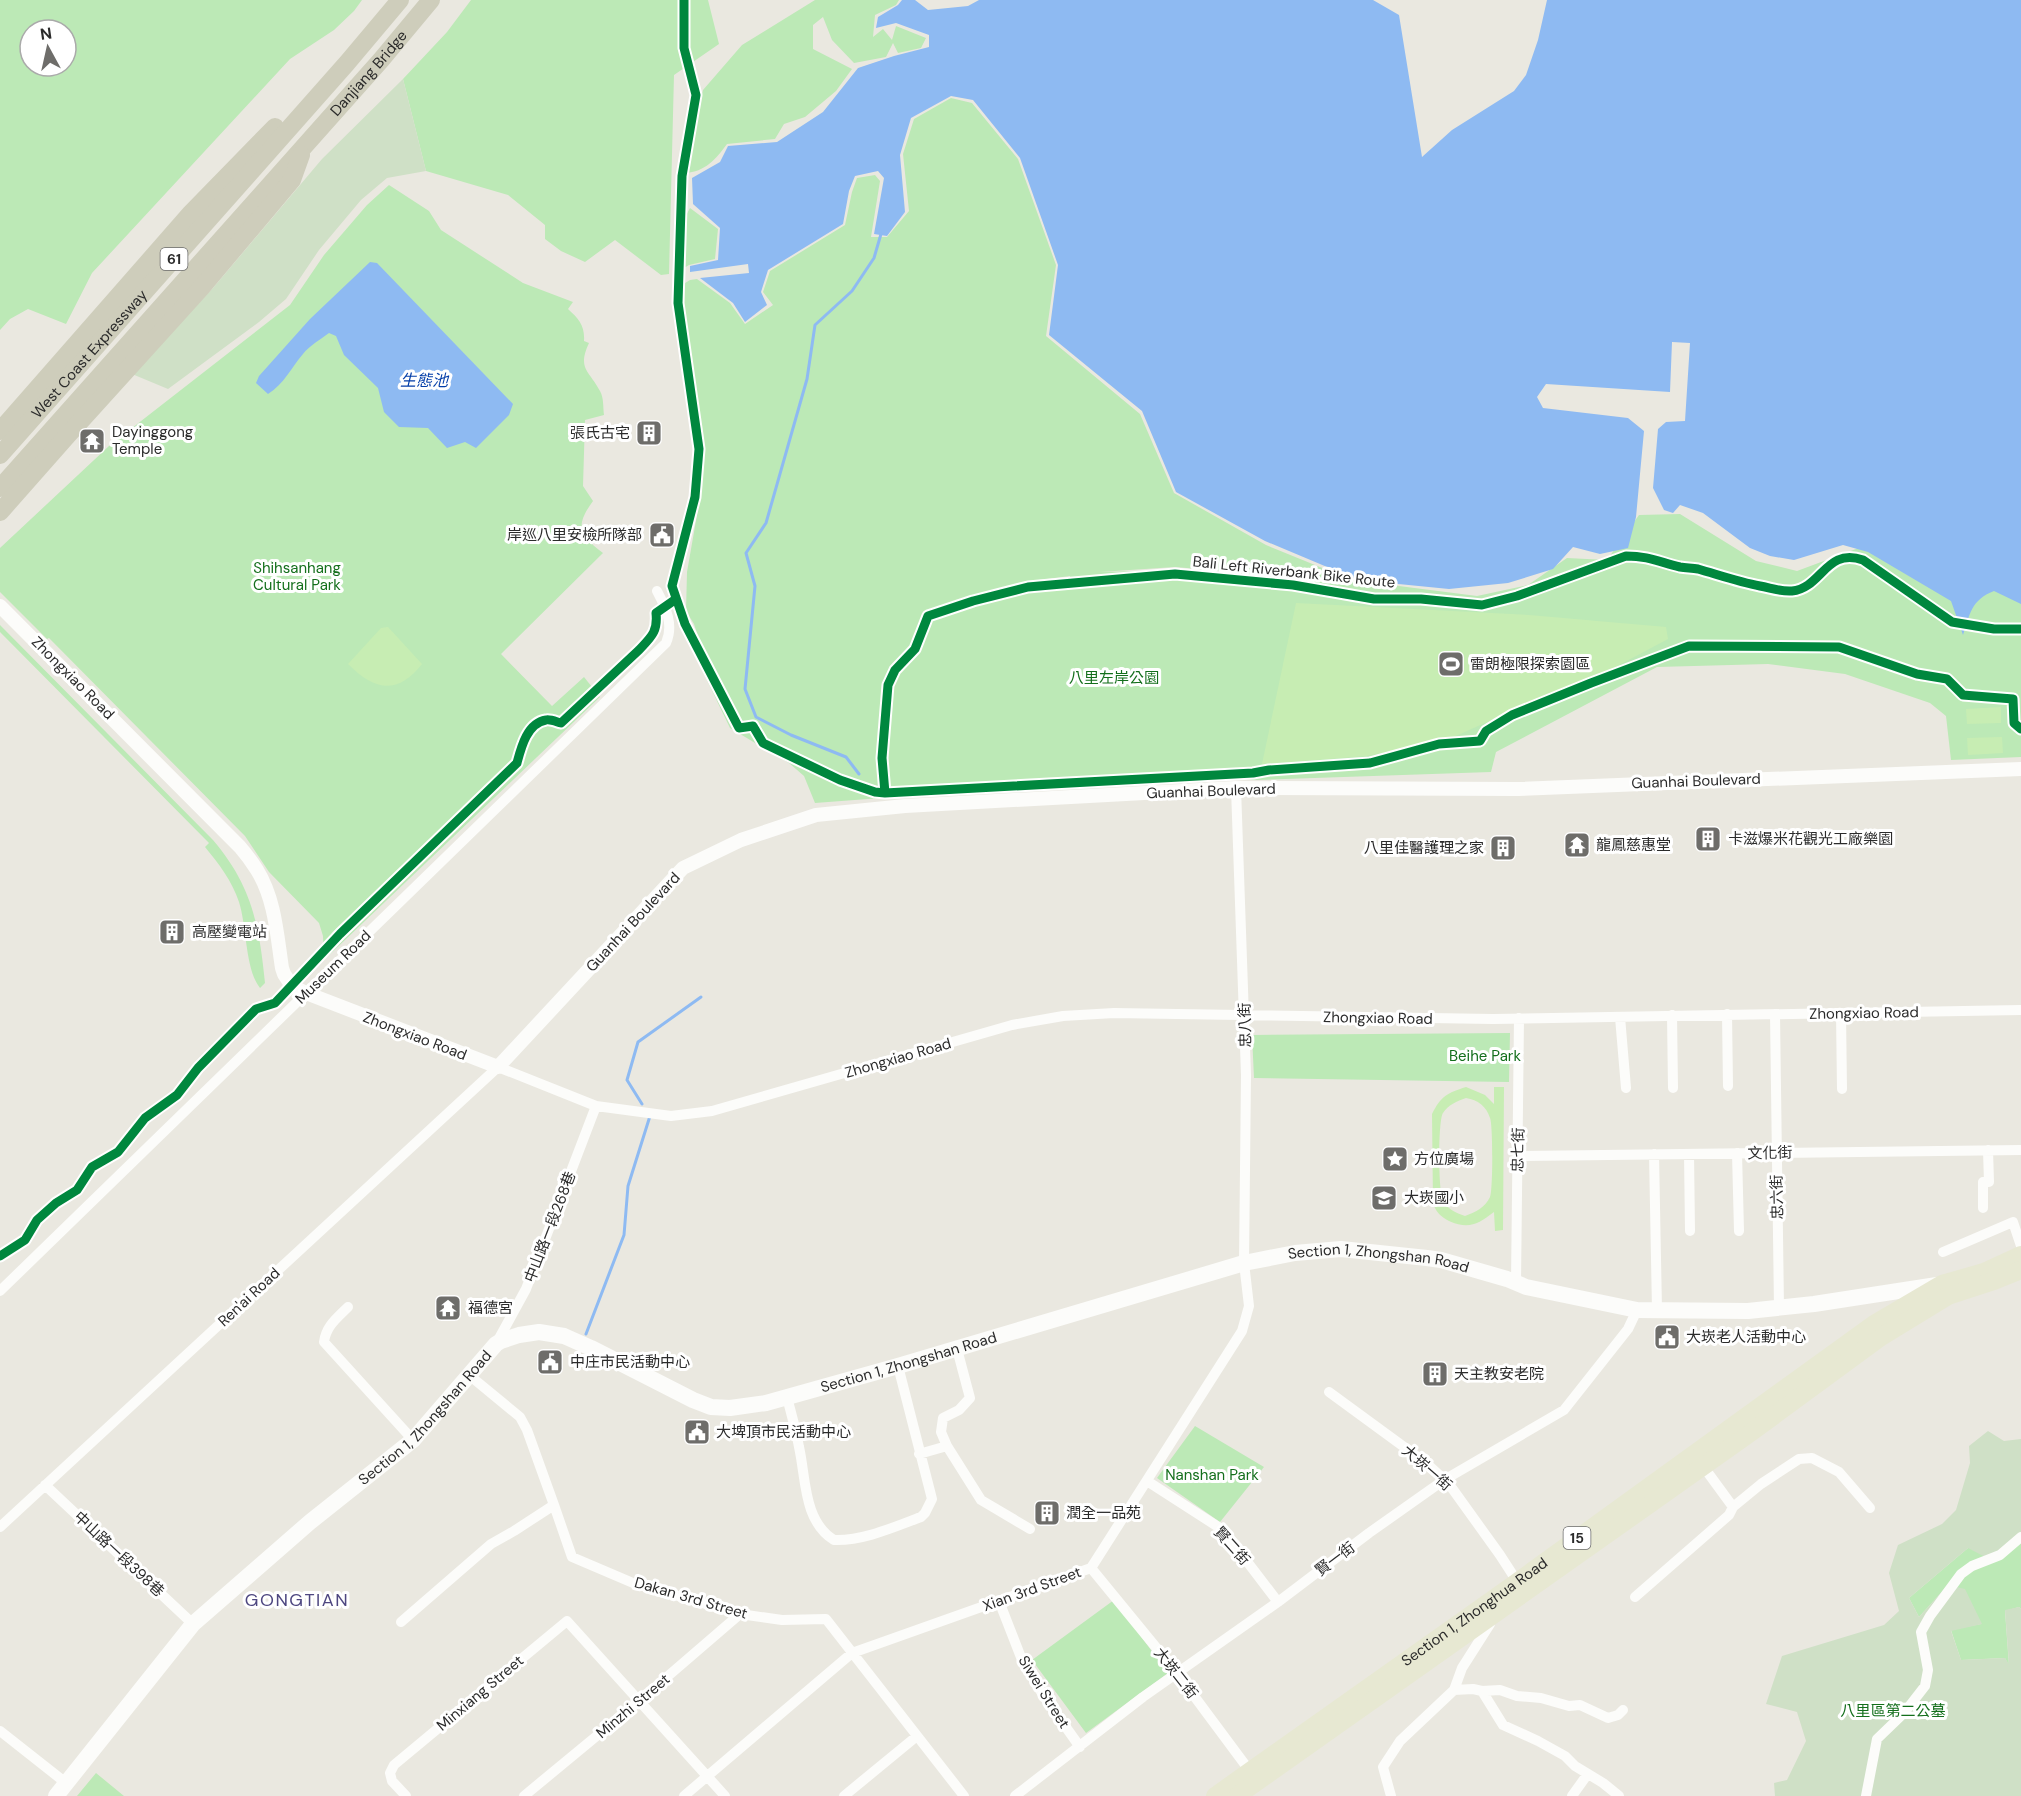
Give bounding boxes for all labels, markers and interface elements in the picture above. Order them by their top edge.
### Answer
north arrow [18,18,78,78]
text: N [39,22,53,45]
street label: Danjiang Bridge [326,26,412,120]
road number: 61 [160,248,188,270]
street label: West Coast Expressway [27,285,152,423]
water label: 生態池 [400,370,450,391]
building icon: 張氏古宅 [634,418,664,448]
place label: Dayinggong Temple [112,422,193,459]
place label: 張氏古宅 [570,423,630,443]
temple icon: Dayinggong Temple [77,426,107,456]
public building icon: 岸巡八里安檢所隊部 [647,520,677,550]
place label: 岸巡八里安檢所隊部 [507,525,642,545]
street label: Bali Left Riverbank Bike Route [1192,551,1396,593]
park label: Shihsanhang Cultural Park [253,558,341,595]
street label: Zhongxiao Road [27,632,119,724]
sports icon: 雷朗極限探索園區 [1436,649,1466,679]
place label: 雷朗極限探索園區 [1470,654,1590,674]
park label: 八里左岸公園 [1069,668,1159,688]
street label: Guanhai Boulevard [1631,769,1761,793]
street label: Guanhai Boulevard [1146,779,1276,803]
building icon: 卡滋爆米花觀光工廠樂園 [1693,824,1723,854]
place label: 卡滋爆米花觀光工廠樂園 [1728,829,1893,849]
temple icon: 龍鳳慈惠堂 [1562,830,1592,860]
building icon: 八里佳醫護理之家 [1488,833,1518,863]
place label: 龍鳳慈惠堂 [1596,835,1671,855]
place label: 八里佳醫護理之家 [1364,838,1484,858]
street label: Guanhai Boulevard [582,868,684,976]
building icon: 高壓變電站 [157,917,187,947]
place label: 高壓變電站 [192,922,267,942]
street label: Museum Road [291,926,375,1008]
street label: 忠八街 [1235,1002,1255,1048]
street label: Zhongxiao Road [1809,1002,1919,1024]
street label: Zhongxiao Road [360,1007,470,1065]
street label: Zhongxiao Road [1323,1007,1433,1029]
street label: Zhongxiao Road [843,1033,953,1083]
park label: Beihe Park [1449,1046,1521,1066]
street label: 忠七街 [1508,1127,1528,1173]
street label: 文化街 [1747,1143,1793,1163]
place icon: 方位廣場 [1380,1144,1410,1174]
place label: 方位廣場 [1414,1149,1474,1169]
street label: 中山路一段268巷 [520,1169,580,1285]
street label: 忠六街 [1767,1174,1787,1220]
school or university icon: 大崁國小 [1369,1183,1399,1213]
place label: 大崁國小 [1404,1188,1464,1208]
street label: Section 1, Zhongshan Road [1286,1239,1471,1278]
street label: Ren'ai Road [214,1263,284,1331]
temple icon: 福德宮 [433,1293,463,1323]
place label: 福德宮 [468,1298,513,1318]
public building icon: 大崁老人活動中心 [1652,1322,1682,1352]
street label: Section 1, Zhongshan Road [818,1327,999,1397]
place label: 大崁老人活動中心 [1686,1327,1806,1347]
street label: Section 1, Zhongshan Road [354,1346,496,1490]
public building icon: 中庄市民活動中心 [535,1347,565,1377]
place label: 中庄市民活動中心 [570,1352,690,1372]
building icon: 天主教安老院 [1420,1359,1450,1389]
place label: 天主教安老院 [1454,1364,1544,1384]
public building icon: 大埤頂市民活動中心 [682,1417,712,1447]
place label: 大埤頂市民活動中心 [716,1422,851,1442]
street label: 大崁一街 [1398,1441,1456,1495]
park label: Nanshan Park [1165,1465,1259,1485]
building icon: 潤全一品苑 [1032,1498,1062,1528]
place label: 潤全一品苑 [1066,1503,1141,1523]
street label: 中山路一段398巷 [69,1507,169,1601]
street label: 賢二街 [1210,1523,1254,1569]
road number: 15 [1564,1527,1590,1549]
street label: 賢一街 [1311,1537,1359,1581]
street label: Section 1, Zhonghua Road [1397,1553,1552,1671]
street label: Xian 3rd Street [980,1562,1084,1616]
street label: Dakan 3rd Street [632,1572,750,1624]
district label: GONGTIAN [245,1588,349,1612]
street label: 大崁二街 [1150,1643,1202,1703]
street label: Minxiang Street [432,1651,528,1735]
street label: Siwei Street [1014,1652,1074,1732]
street label: Minzhi Street [592,1669,674,1743]
park label: 八里區第二公墓 [1840,1701,1946,1721]

